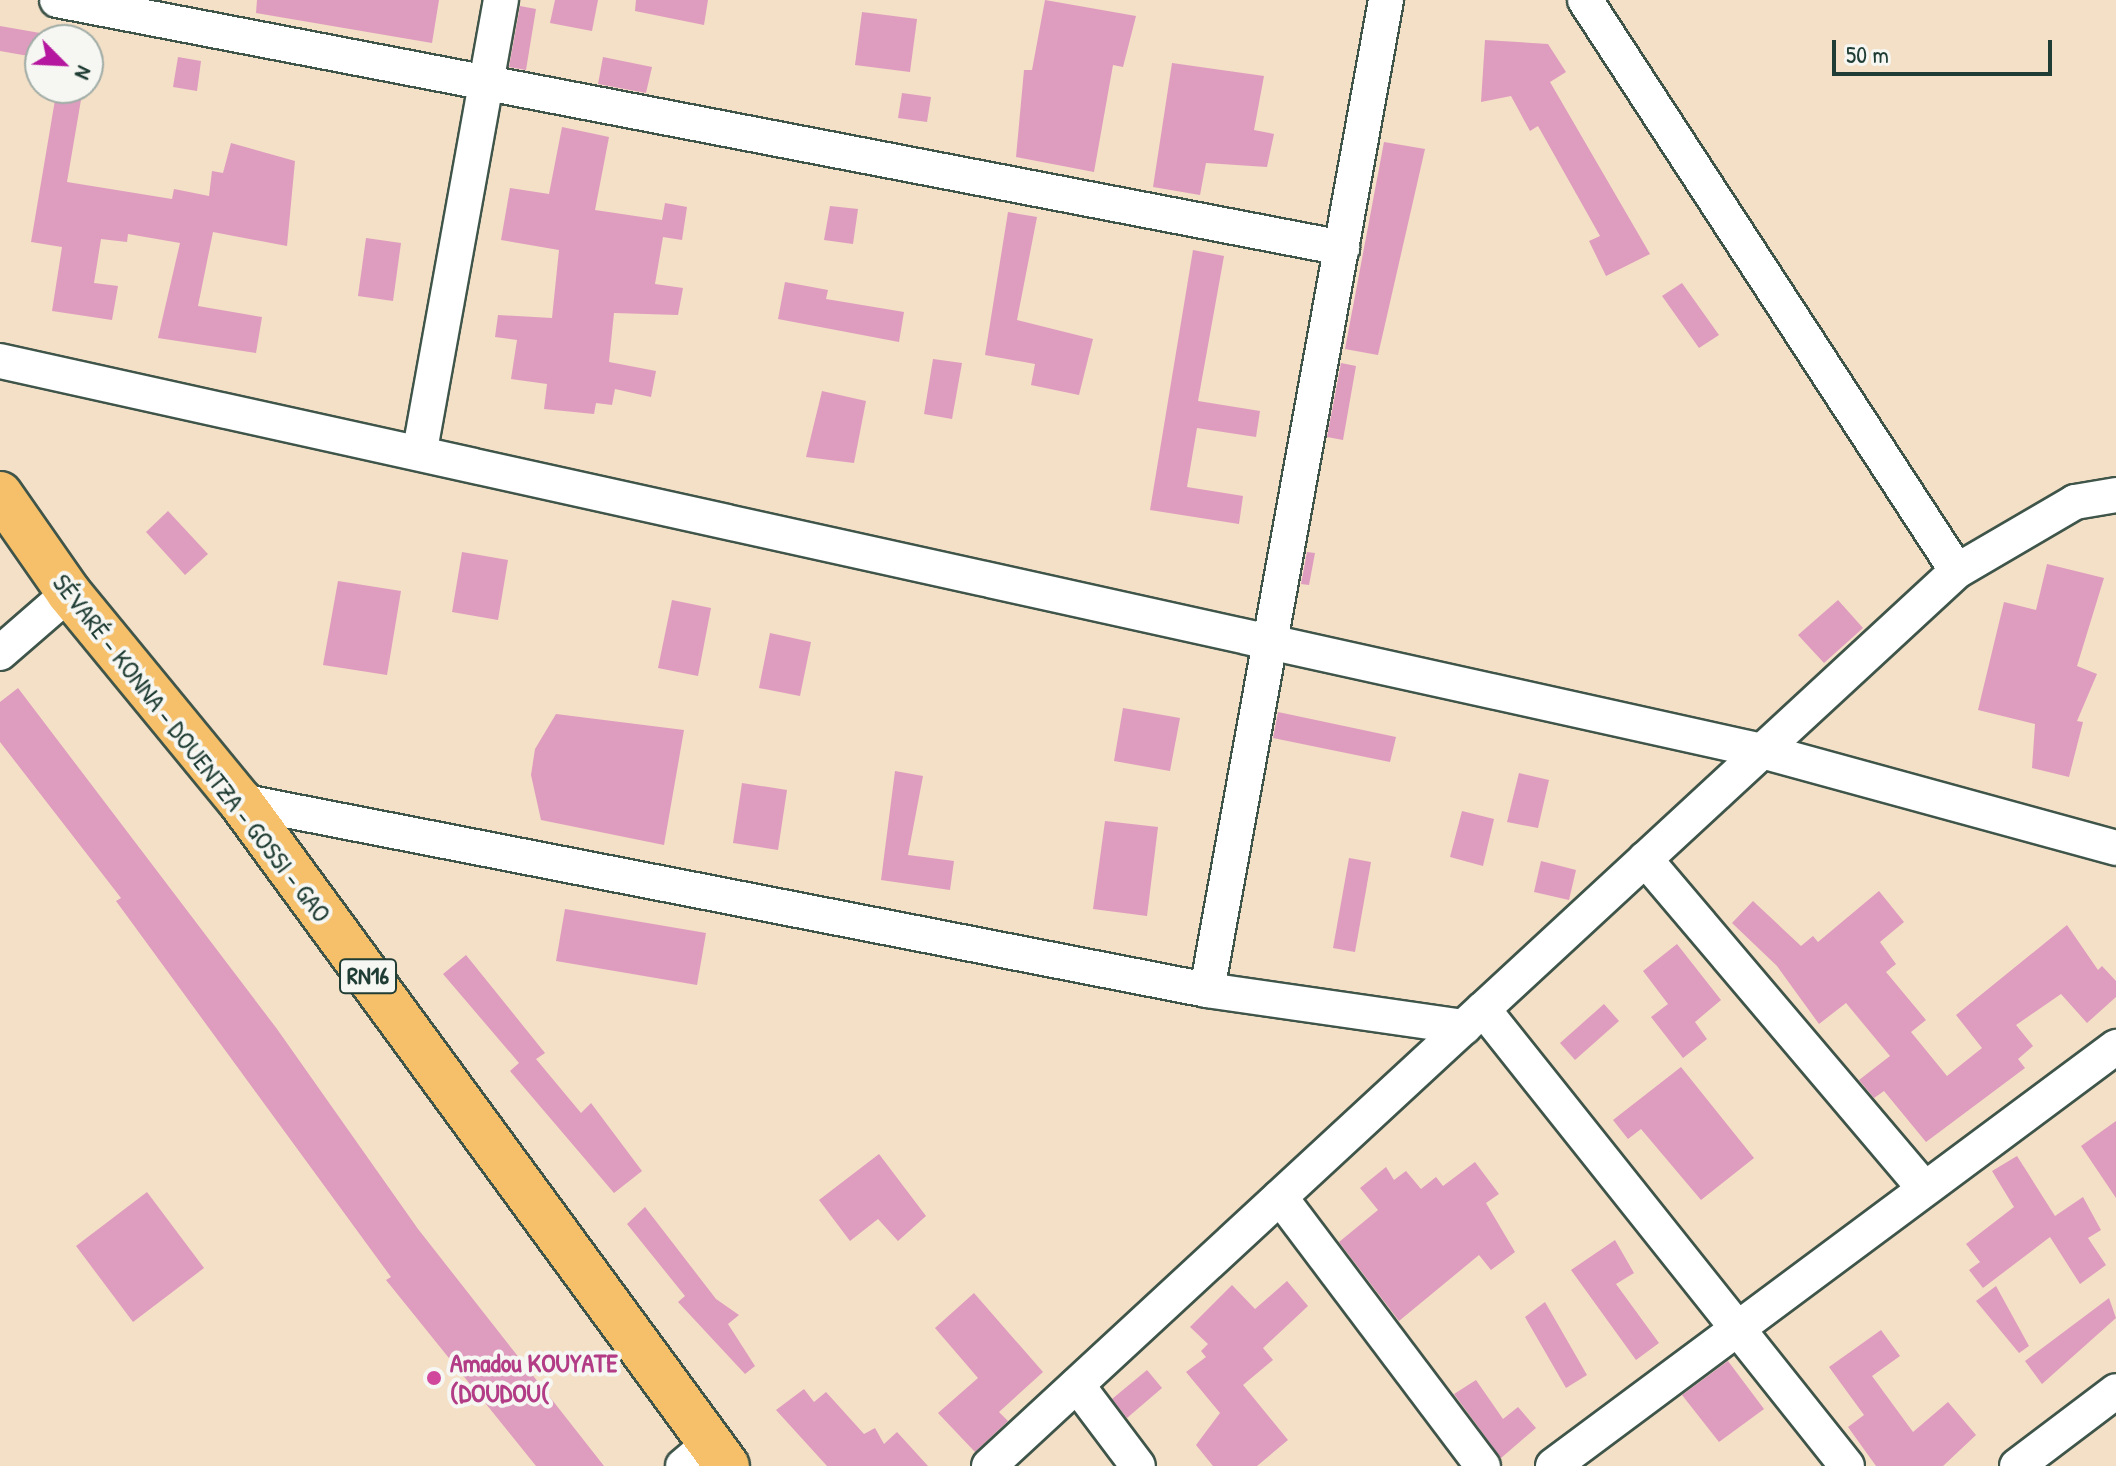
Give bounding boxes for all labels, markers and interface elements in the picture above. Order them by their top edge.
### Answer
north arrow [24,24,104,104]
scale bar [1836,24,2056,74]
text: 50 m [1846,38,1889,70]
text: N [68,61,100,84]
street label: SÉVARÉ - KONNA - DOUENTZA - GOSSI - GAO [46,568,338,928]
road number: RN16 [338,956,398,996]
place label: Amadou KOUYATE (DOUDOU( [450,1347,618,1408]
marker: Amadou KOUYATE (DOUDOU( [425,1369,443,1387]

